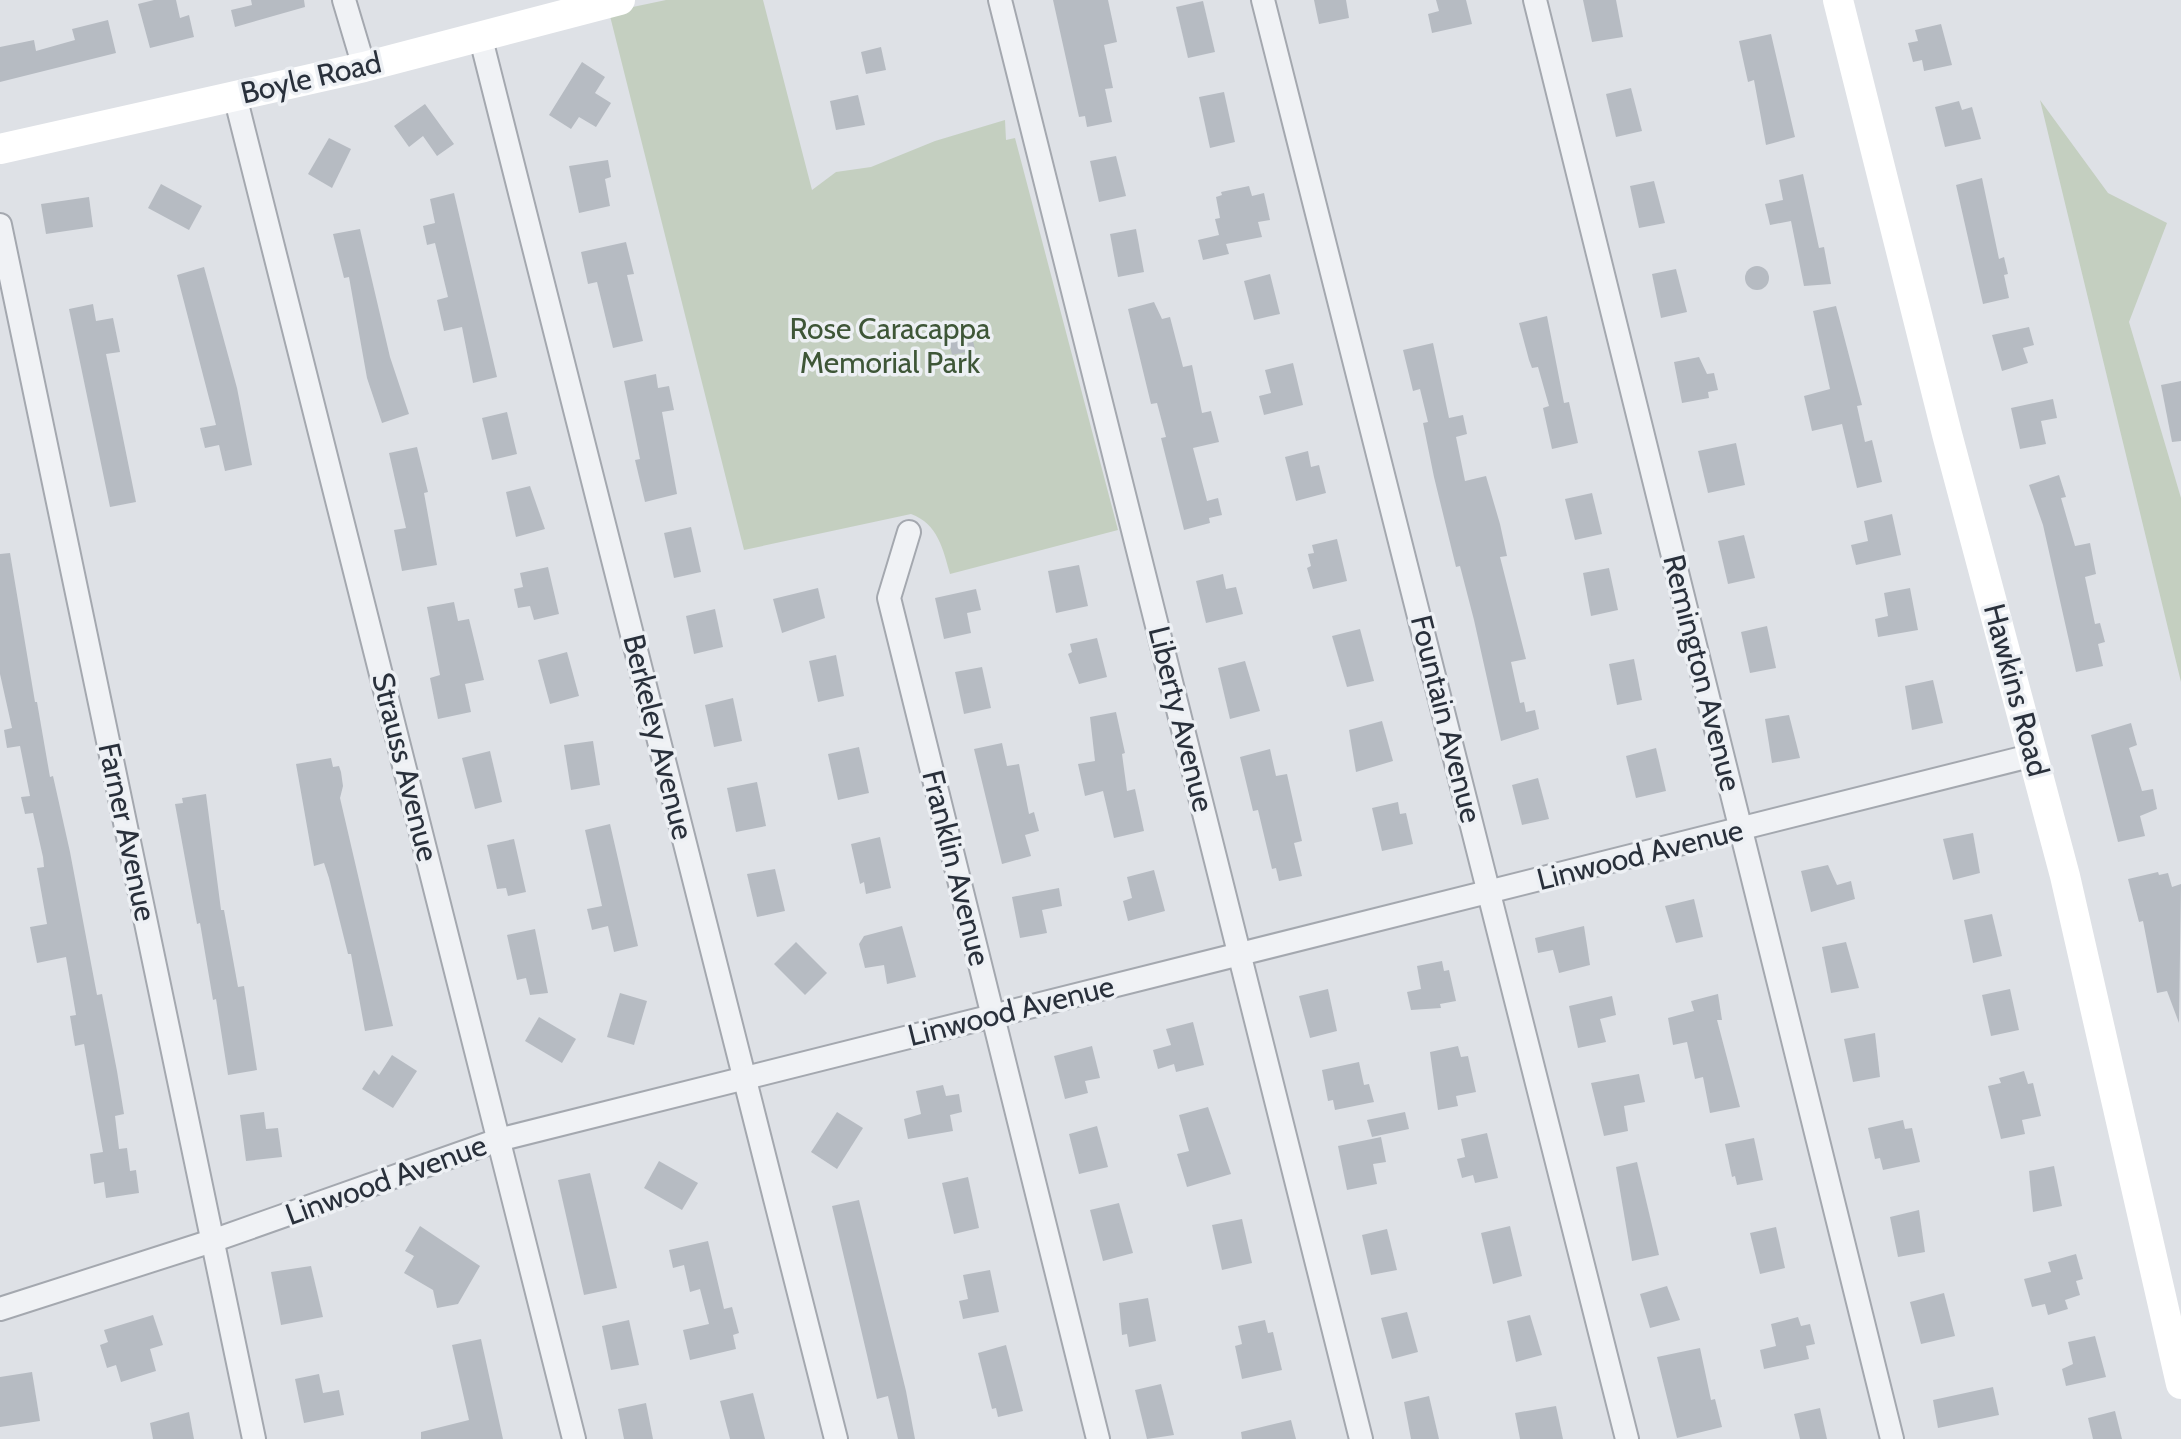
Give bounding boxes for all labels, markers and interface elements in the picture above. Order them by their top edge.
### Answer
street label: Boyle Road [237,43,385,112]
park label: Rose Caracappa Memorial Park [790,310,991,381]
street label: Remington Avenue [1655,551,1750,795]
street label: Hawkins Road [1976,599,2057,780]
street label: Fountain Avenue [1403,611,1490,827]
street label: Liberty Avenue [1141,622,1222,816]
street label: Berkeley Avenue [615,630,702,843]
street label: Strauss Avenue [364,669,447,865]
street label: Farner Avenue [91,739,164,924]
street label: Franklin Avenue [914,766,999,970]
street label: Linwood Avenue [1533,811,1747,898]
street label: Linwood Avenue [904,967,1118,1054]
street label: Linwood Avenue [280,1126,491,1233]

